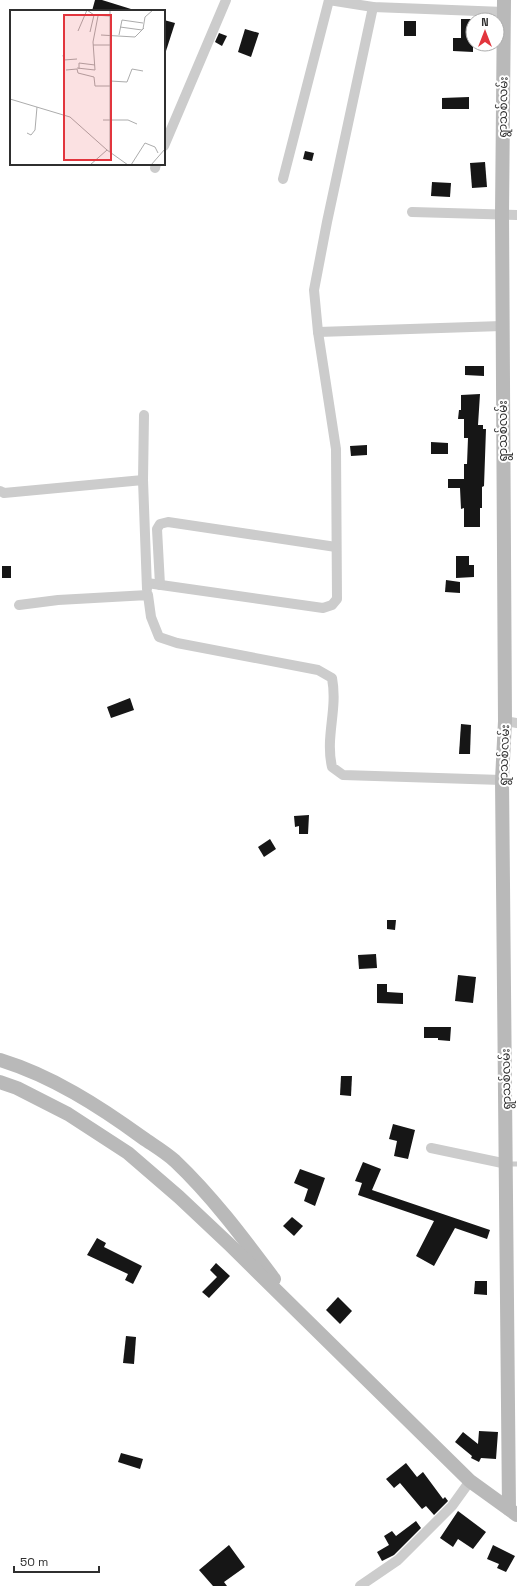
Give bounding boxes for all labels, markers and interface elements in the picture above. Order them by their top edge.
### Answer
inset map [10,10,165,165]
north arrow [465,12,505,52]
text: N [481,15,489,29]
street label: ရွာသစ်လမ်း [493,76,514,138]
street label: ရွာသစ်လမ်း [494,400,513,462]
street label: ရွာသစ်လမ်း [494,724,515,786]
street label: ရွာသစ်လမ်း [496,1048,517,1110]
scale bar [14,1548,99,1574]
text: 50 m [20,1554,48,1570]

